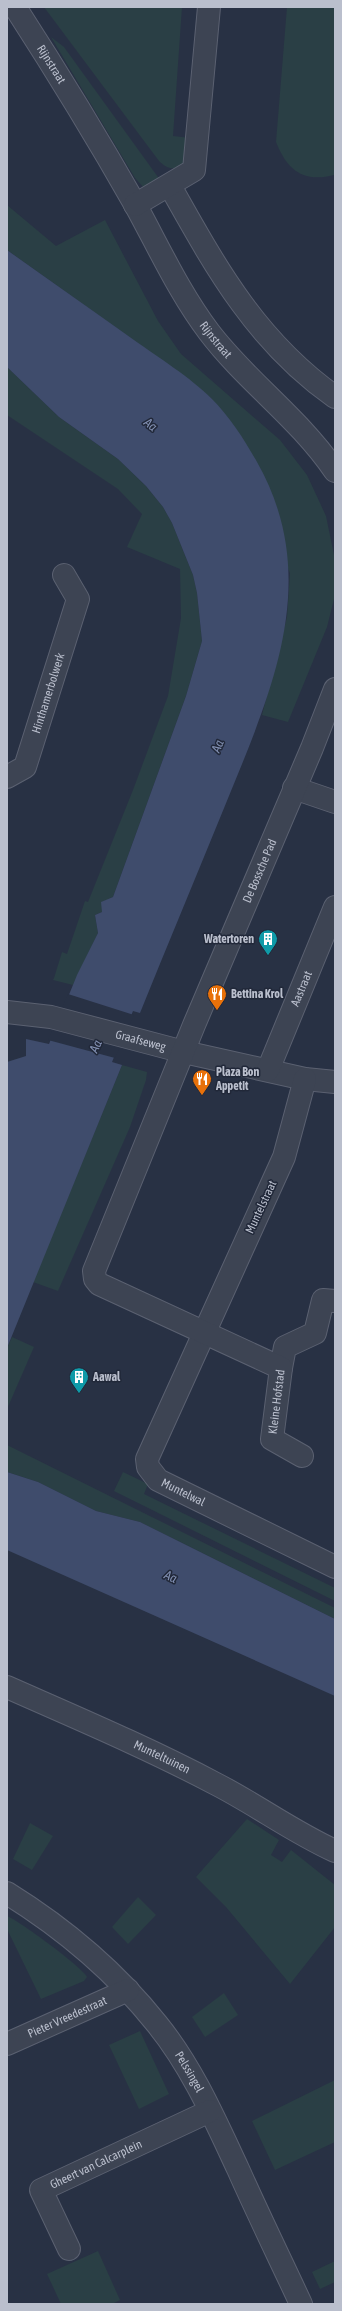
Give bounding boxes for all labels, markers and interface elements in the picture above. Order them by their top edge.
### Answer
street label: Rijnstraat [34,42,69,87]
street label: Rijnstraat [197,319,235,362]
water label: Aa [140,414,160,434]
street label: Hinthamerbolwerk [29,650,68,735]
water label: Aa [208,738,227,756]
street label: De Bossche Pad [240,837,279,905]
building icon: Watertoren [257,928,279,956]
place label: Watertoren [203,932,254,946]
street label: Aastraat [288,968,315,1008]
restaurant icon: Bettina Krol [206,983,228,1011]
place label: Bettina Krol [231,987,284,1001]
street label: Graafseweg [114,1027,168,1054]
water label: Aa [86,1037,105,1056]
place label: Plaza Bon Appetit [215,1065,260,1093]
restaurant icon: Plaza Bon Appetit [191,1068,213,1096]
street label: Muntelstraat [243,1178,280,1236]
building icon: Aawal [68,1366,90,1394]
street label: Kleine Hofstad [266,1369,288,1435]
place label: Aawal [92,1370,121,1384]
street label: Muntelwal [159,1476,208,1509]
water label: Aa [161,1567,180,1586]
street label: Munteltuinen [132,1737,192,1776]
street label: Pieter Vreedestraat [26,1993,109,2041]
street label: Pelssingel [172,2049,207,2095]
street label: Gheert van Calcarplein [48,2137,144,2192]

